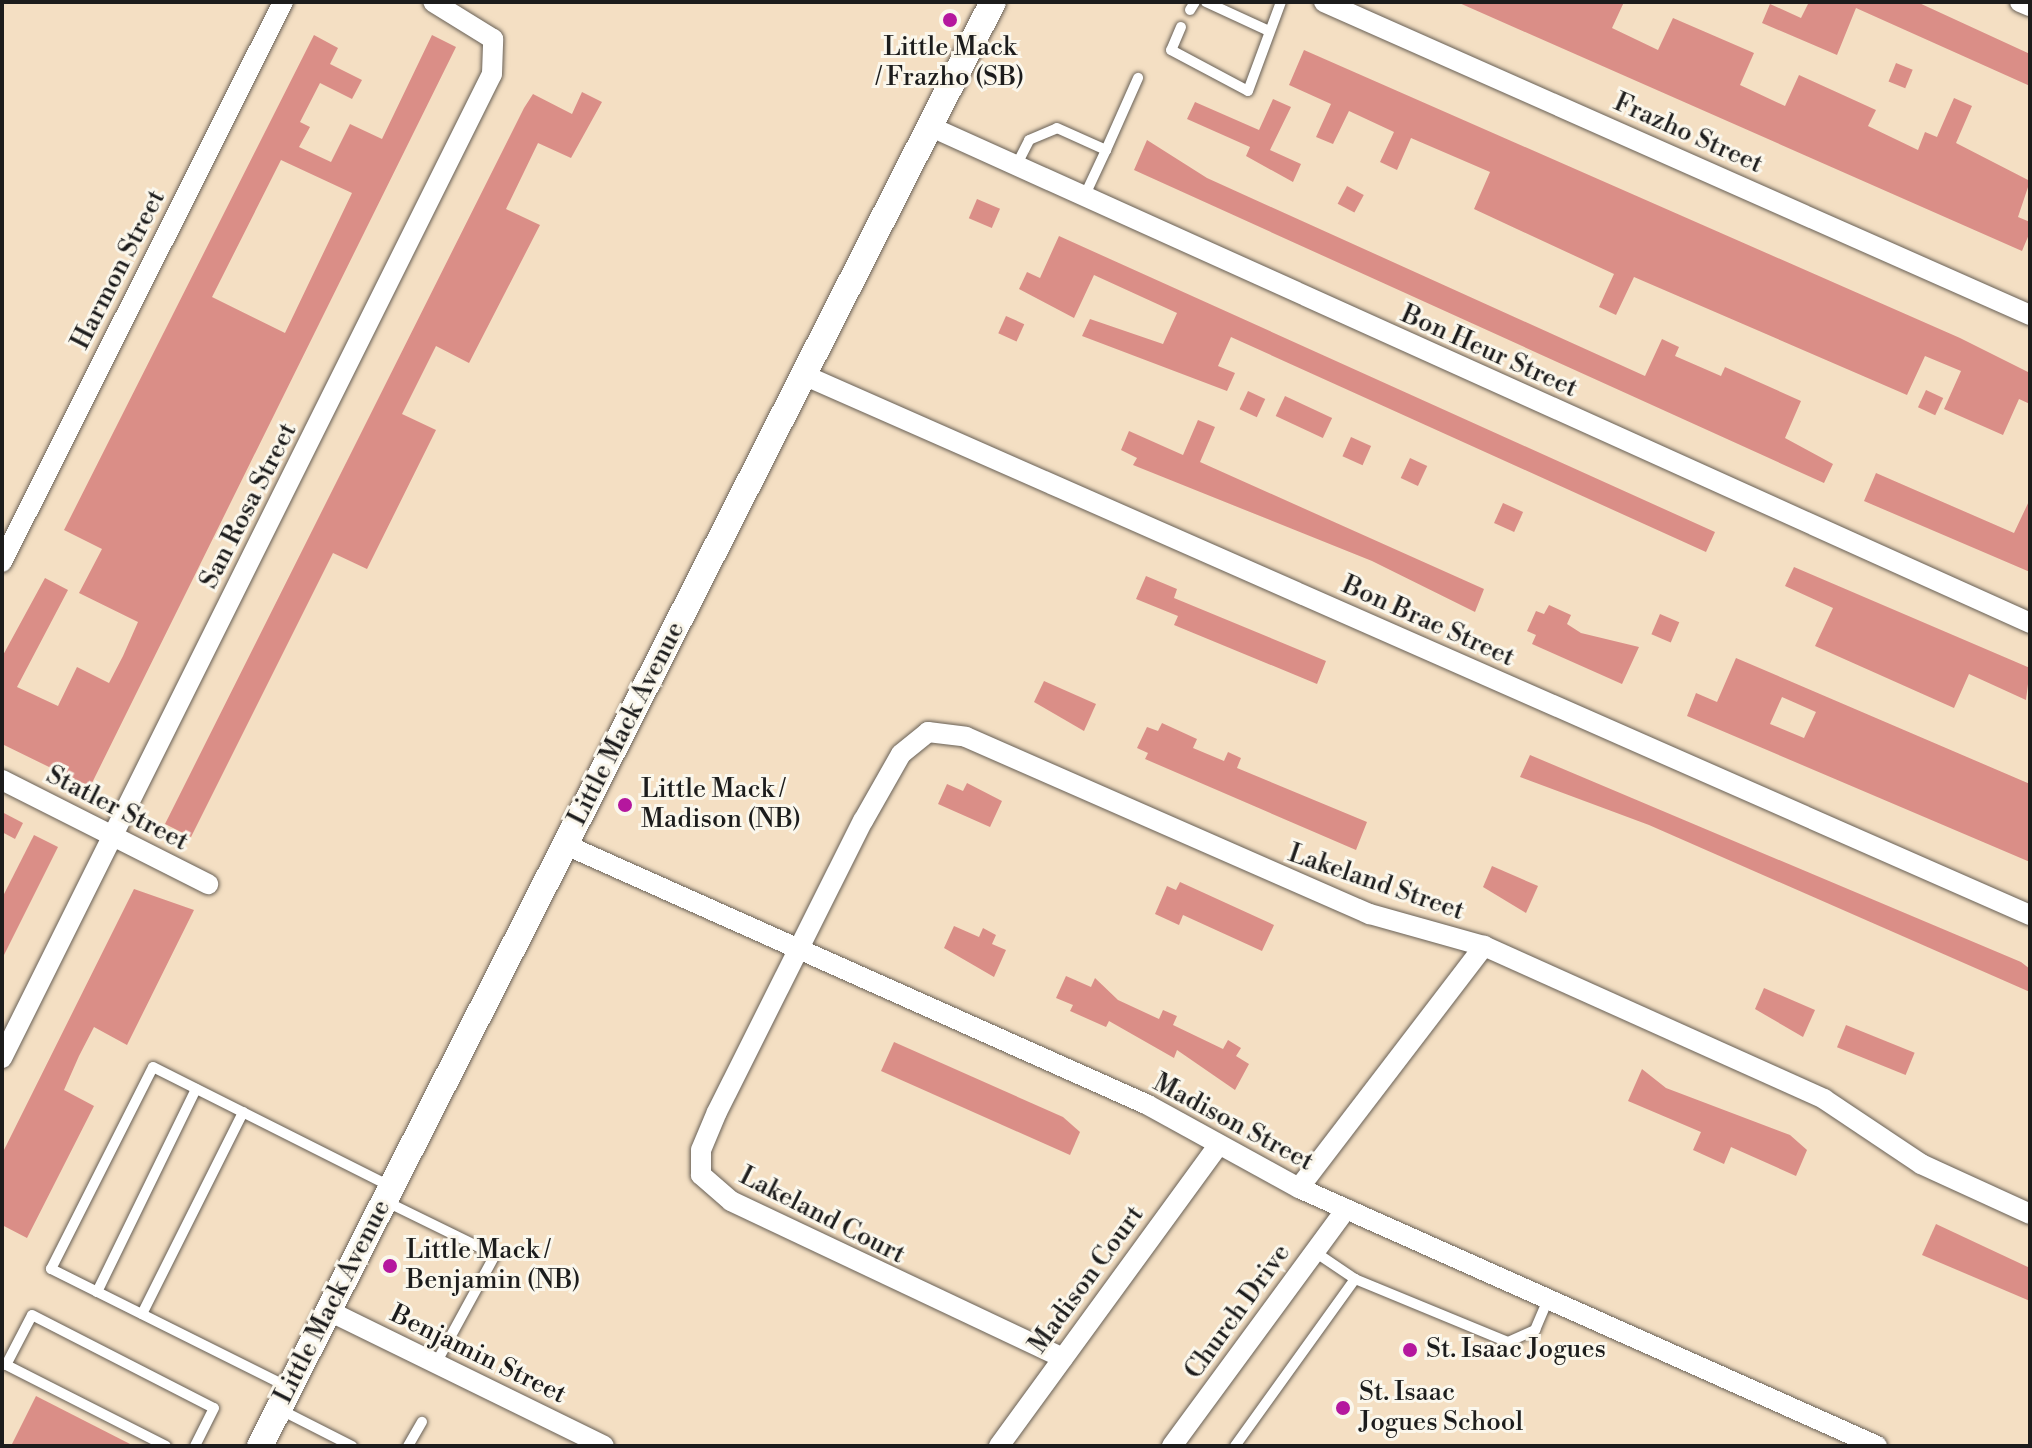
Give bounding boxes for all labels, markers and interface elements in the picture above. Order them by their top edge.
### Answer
marker: Little Mack / Frazho (SB) [941,11,959,29]
place label: Little Mack / Frazho (SB) [876,32,1024,94]
street label: Frazho Street [1609,87,1767,181]
street label: Harmon Street [65,185,173,355]
street label: Bon Heur Street [1396,299,1582,405]
street label: San Rosa Street [194,418,304,594]
street label: Bon Brae Street [1337,570,1519,674]
street label: Little Mack Avenue [562,617,692,831]
street label: Statler Street [41,760,193,858]
place label: Little Mack / Madison (NB) [641,774,801,836]
marker: Little Mack / Madison (NB) [616,796,634,814]
street label: Lakeland Street [1284,838,1468,928]
street label: Madison Street [1148,1068,1318,1178]
street label: Lakeland Court [734,1161,910,1271]
street label: Little Mack Avenue [268,1195,398,1409]
street label: Madison Court [1023,1200,1151,1360]
place label: Little Mack / Benjamin (NB) [406,1235,581,1296]
street label: Church Drive [1179,1238,1297,1386]
marker: Little Mack / Benjamin (NB) [381,1257,399,1275]
street label: Benjamin Street [385,1299,571,1411]
place label: St. Isaac Jogues [1426,1334,1606,1366]
marker: St. Isaac Jogues [1401,1341,1419,1359]
place label: St. Isaac Jogues School [1359,1377,1523,1438]
marker: St. Isaac Jogues School [1334,1399,1352,1417]

